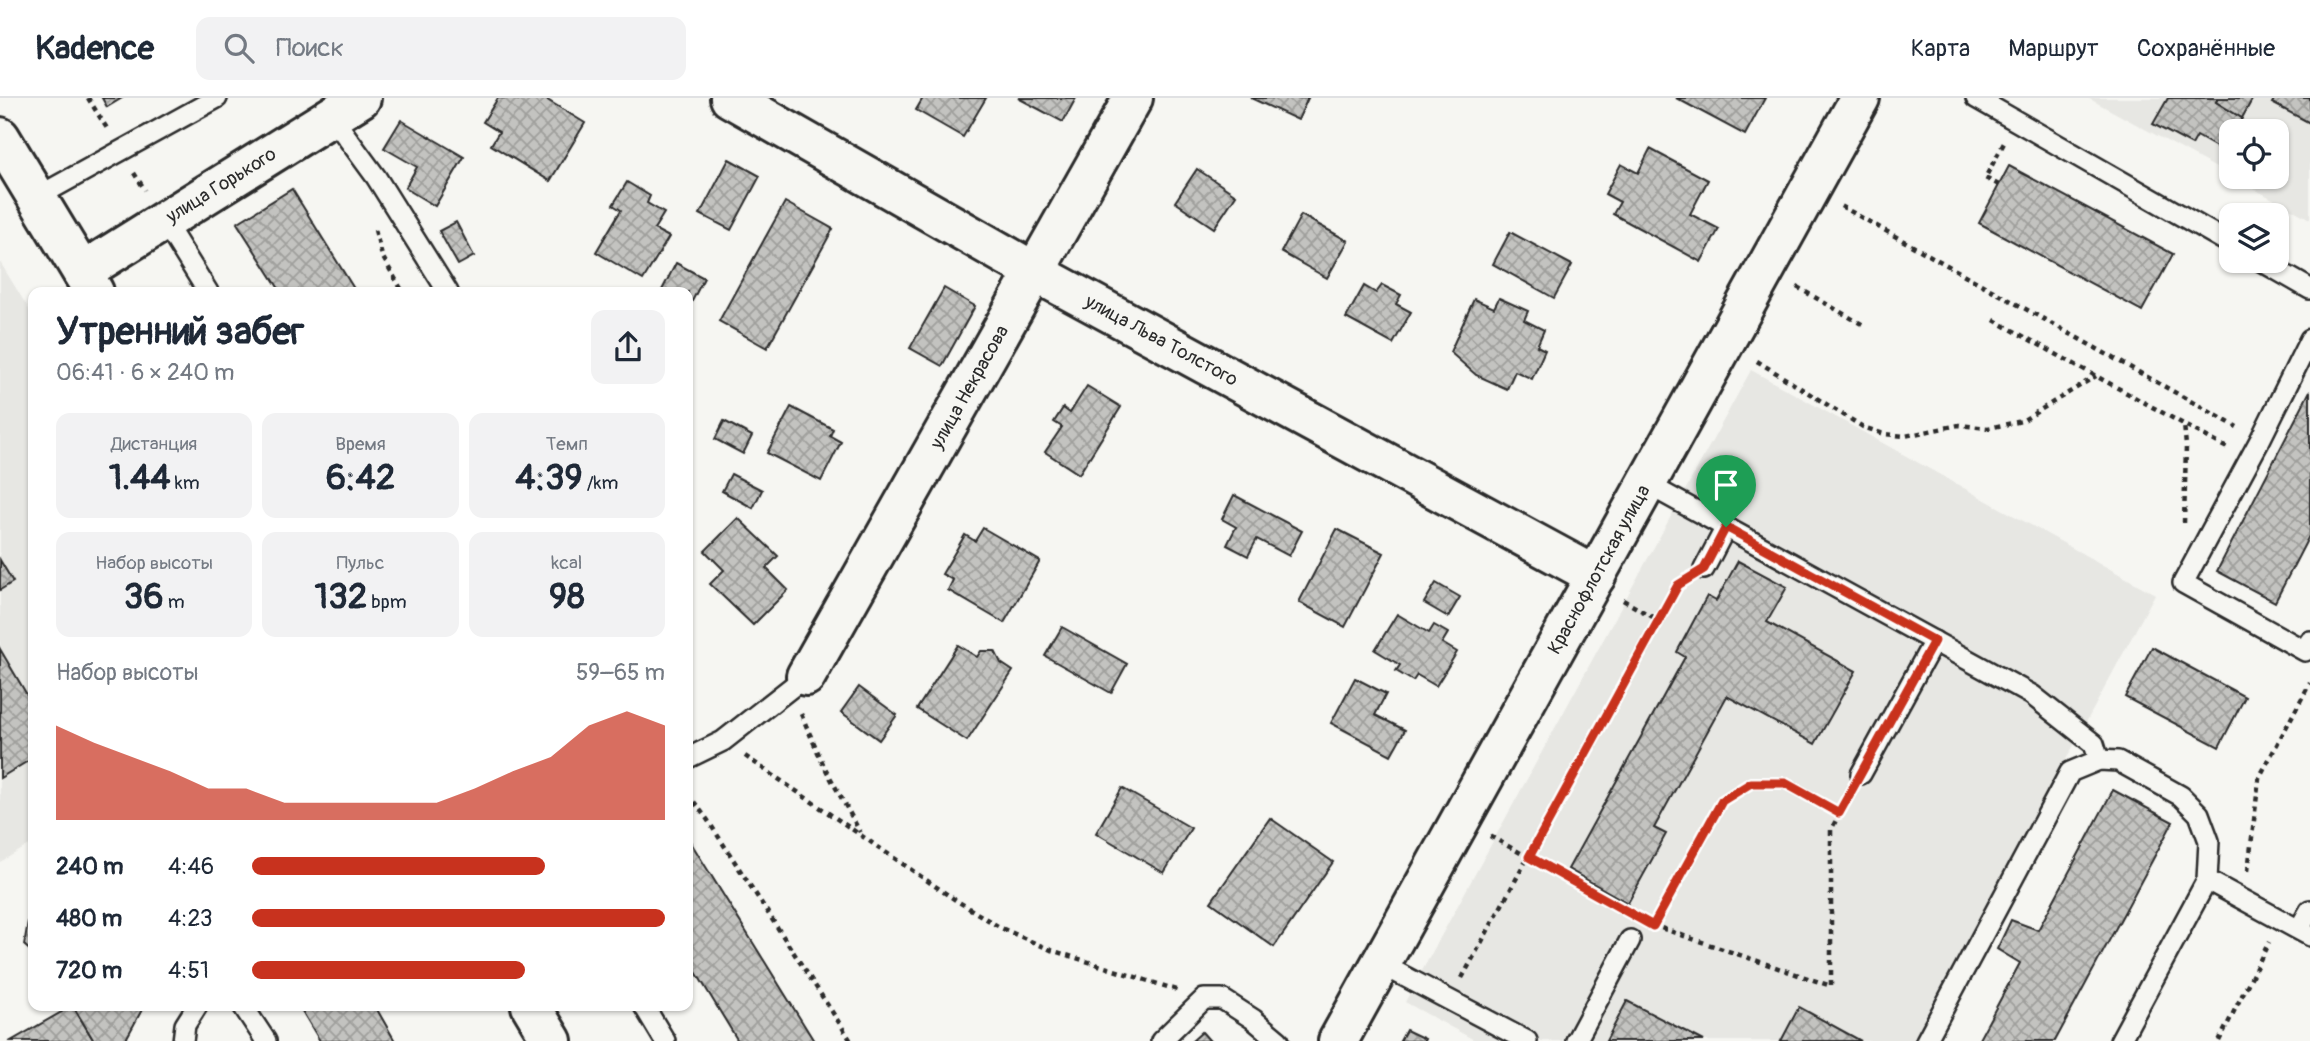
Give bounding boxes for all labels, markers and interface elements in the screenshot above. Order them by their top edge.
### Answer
search box [196,17,686,80]
text: Kadence [35,28,154,69]
icon: search [220,29,258,67]
text: Поиск [276,32,344,64]
text: Карта [1911,34,1970,63]
text: Маршрут [2008,34,2099,63]
text: Сохранённые [2137,34,2275,63]
map controls [2219,119,2289,273]
button: locate [2219,119,2289,189]
street label: улица Горького [161,142,281,229]
button: layers [2219,203,2289,273]
street label: улица Льва Толстого [1080,289,1242,392]
text: Утренний забег [56,308,304,356]
button: share [591,310,665,384]
street label: улица Некрасова [924,321,1014,454]
text: 06:41 · 6 × 240 m [56,358,234,387]
text: Дистанция [111,432,197,456]
text: Время [335,432,386,456]
text: Темп [546,432,588,456]
pin [1696,455,1756,527]
text: 1.44 [109,456,171,500]
text: 6:42 [326,456,395,500]
text: 4:39 [515,456,583,500]
icon: arrive [1707,466,1745,504]
text: km [171,471,200,495]
text: /km [583,471,618,495]
street label: Краснофлотская улица [1543,480,1656,658]
text: Набор высоты [95,551,213,575]
text: Пульс [337,551,384,575]
text: kcal [551,551,582,575]
text: 36 [124,575,164,619]
text: 132 [314,575,367,619]
text: 98 [549,575,585,619]
text: m [164,590,185,614]
text: bpm [367,590,407,614]
text: Набор высоты [56,658,198,687]
text: 59–65 m [576,658,665,687]
text: 240 m [56,852,123,881]
text: 4:46 [168,852,214,881]
text: 480 m [56,904,122,933]
text: 4:23 [168,904,212,933]
text: 720 m [56,956,122,985]
text: 4:51 [168,956,209,985]

